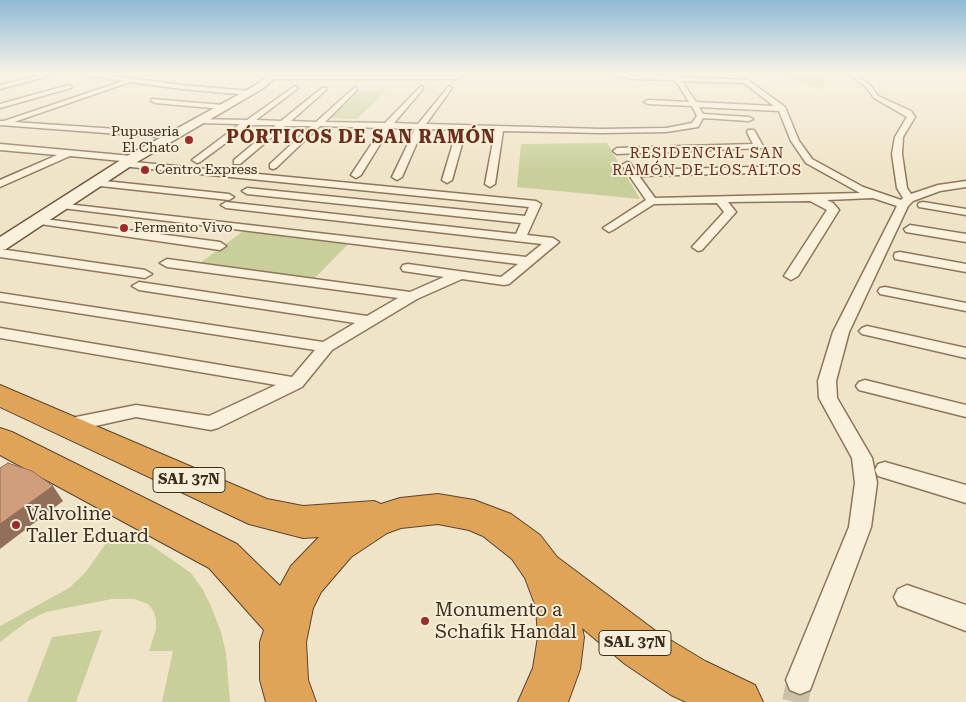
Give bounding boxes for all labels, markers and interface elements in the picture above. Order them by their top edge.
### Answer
place label: Pupuseria El Chato [111,124,179,156]
district label: PÓRTICOS DE SAN RAMÓN [224,127,498,149]
marker: Pupuseria El Chato [183,134,195,146]
district label: RESIDENCIAL SAN RAMÓN DE LOS ALTOS [610,145,804,180]
place label: Centro Express [155,162,258,178]
marker: Centro Express [139,164,151,176]
place label: Fermento Vivo [134,220,233,236]
marker: Fermento Vivo [118,222,130,234]
road number: SAL 37N [153,468,225,492]
place label: Valvoline Taller Eduard [26,503,149,547]
marker: Valvoline Taller Eduard [10,519,22,531]
place label: Monumento a Schafik Handal [435,599,577,643]
marker: Monumento a Schafik Handal [419,615,431,627]
road number: SAL 37N [599,630,671,656]

